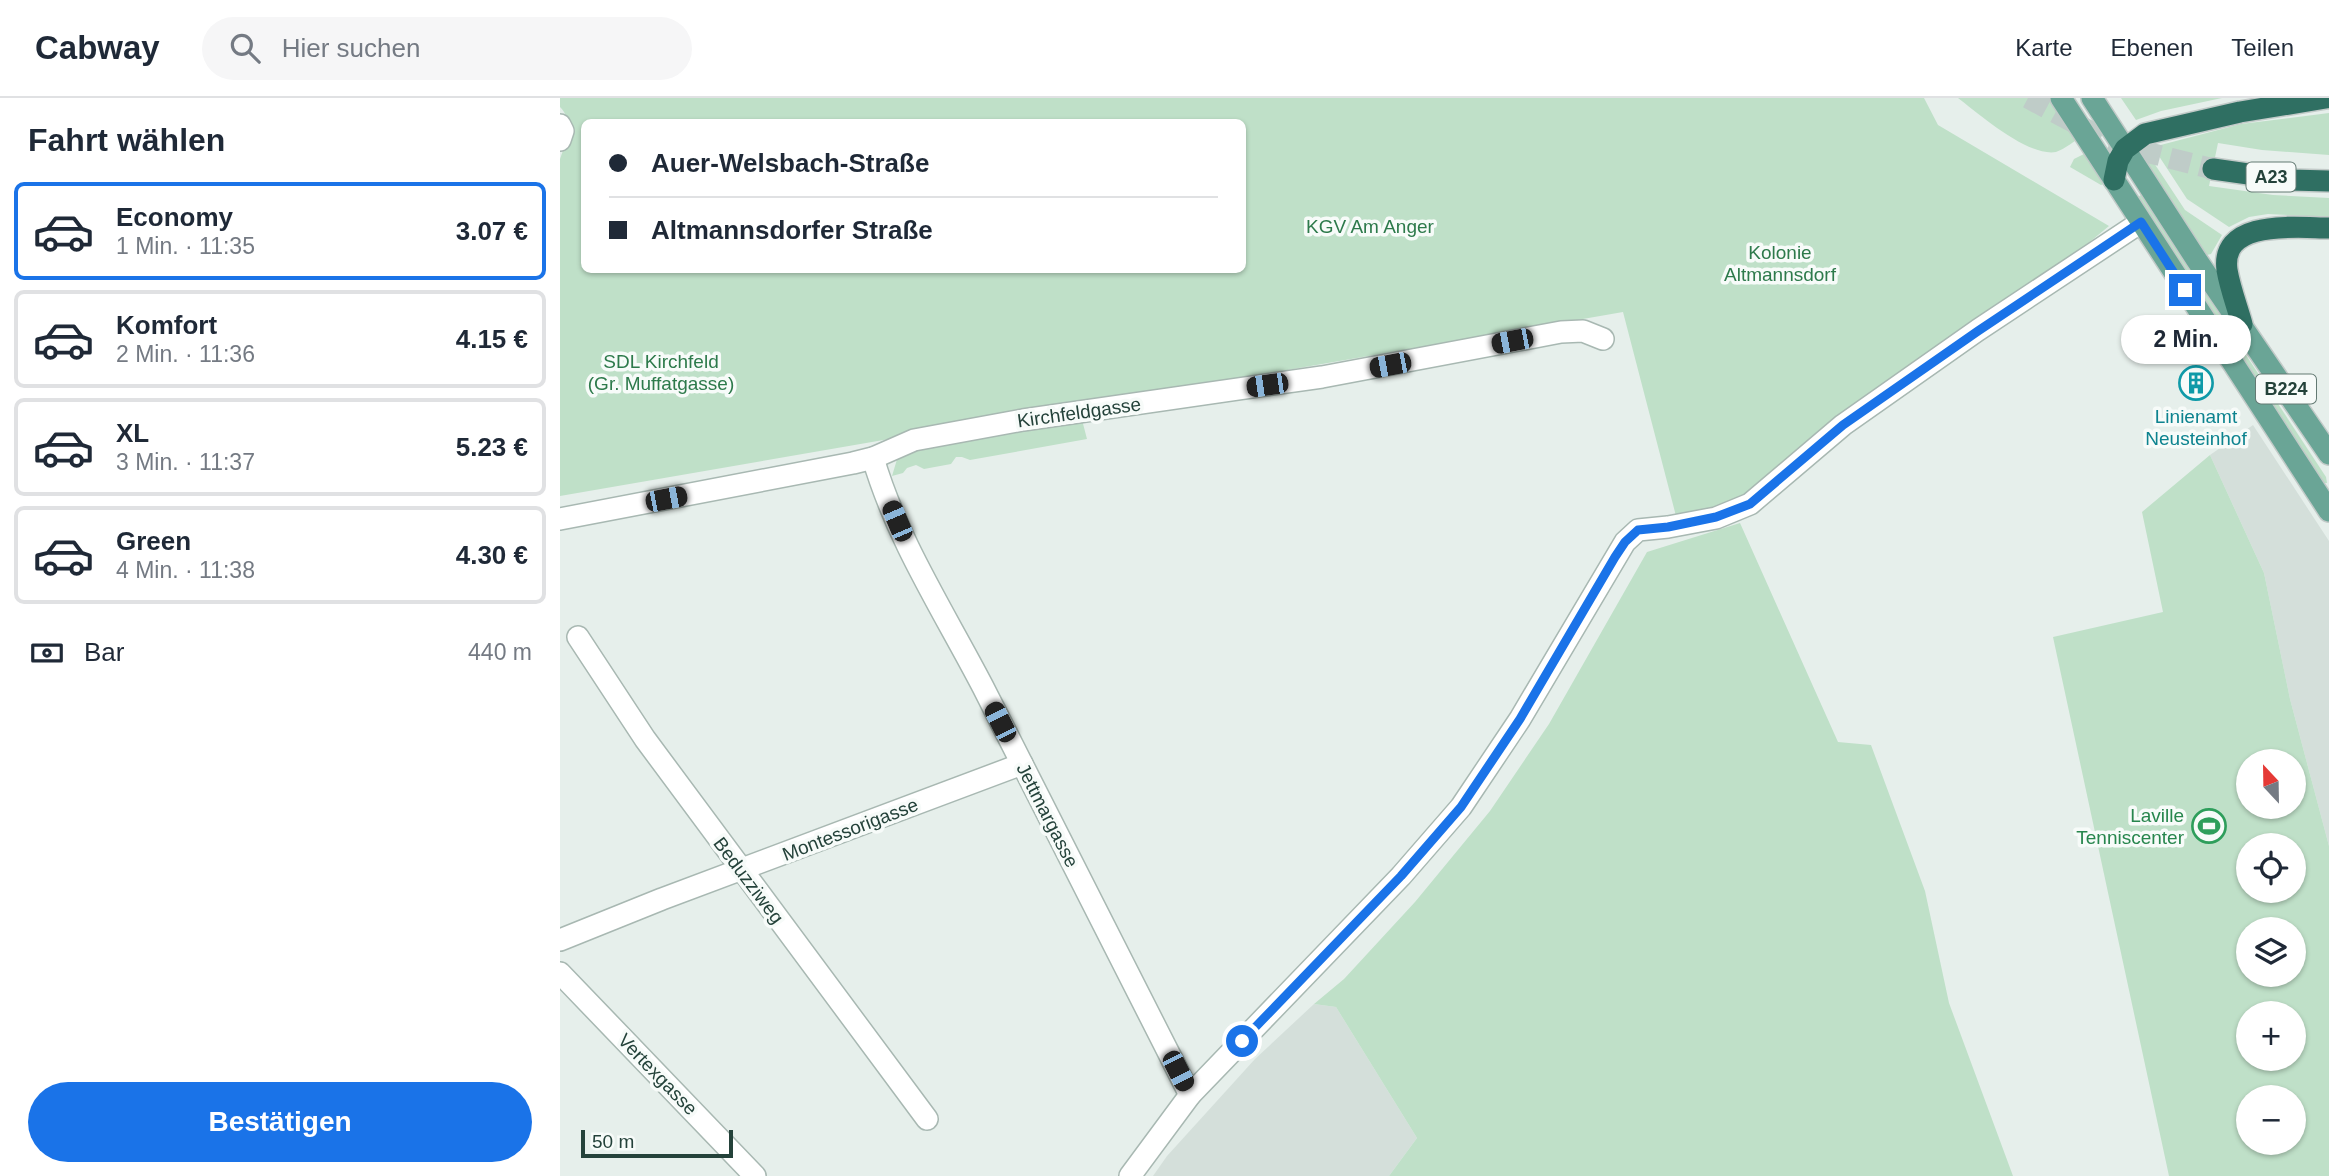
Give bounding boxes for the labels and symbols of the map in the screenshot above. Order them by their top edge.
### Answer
road number: A23 [2246,162,2296,192]
park label: KGV Am Anger [1306,216,1435,237]
park label: Kolonie Altmannsdorf [1724,242,1837,285]
route end [2169,274,2201,306]
callout: 2 Min. [2120,314,2250,364]
car [1490,327,1535,355]
park label: SDL Kirchfeld (Gr. Muffatgasse) [588,351,734,394]
car [1368,351,1413,379]
building icon: Linienamt Neusteinhof [2177,364,2215,402]
car [1245,372,1290,398]
road number: B224 [2256,374,2316,404]
street label: Kirchfeldgasse [1016,393,1142,432]
place label: Linienamt Neusteinhof [2145,406,2247,449]
car [644,485,689,513]
car [880,498,915,544]
car [982,699,1019,745]
north arrow [2236,749,2306,819]
street label: Jettmargasse [1012,760,1083,871]
street label: Montessorigasse [779,794,921,865]
place label: Laville Tenniscenter [2076,805,2185,848]
sports icon: Laville Tenniscenter [2190,807,2228,845]
street label: Beduzziweg [709,833,788,928]
route start [1226,1025,1258,1057]
street label: Vertexgasse [614,1029,702,1119]
car [1160,1048,1197,1094]
scale bar [581,1127,733,1159]

